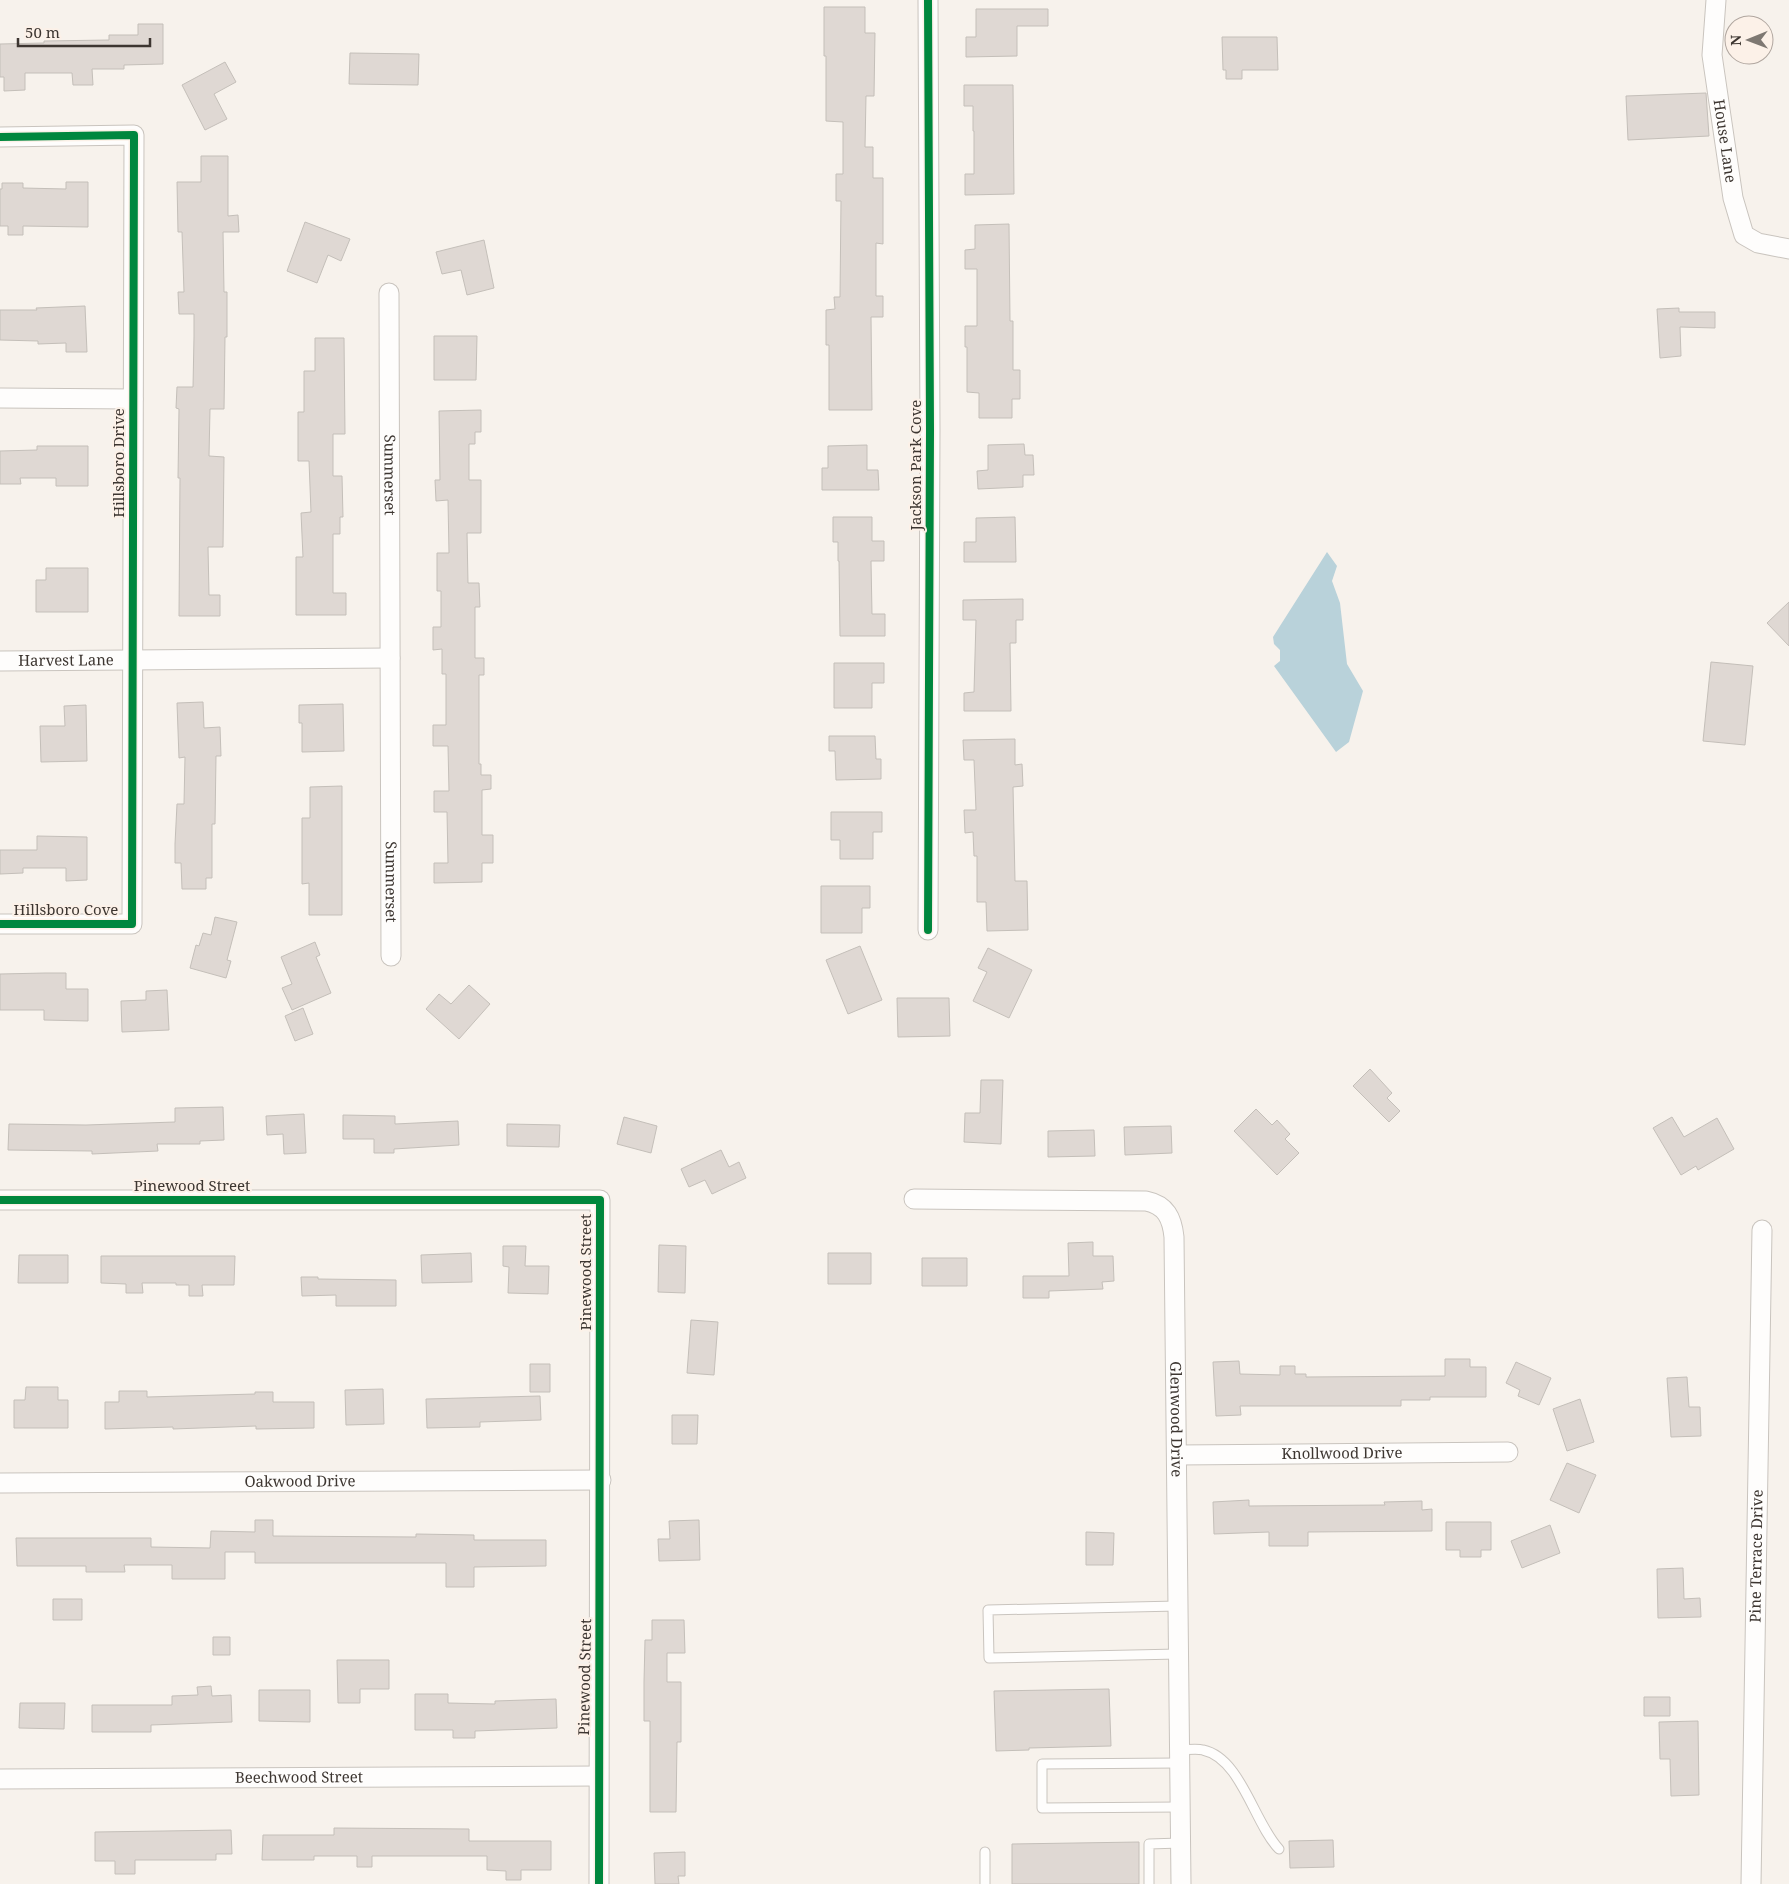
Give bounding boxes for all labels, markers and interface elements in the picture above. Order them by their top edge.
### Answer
scale bar [18,15,150,47]
north arrow [1724,15,1774,65]
text: 50 m [25,22,60,42]
text: N [1726,35,1745,46]
street label: House Lane [1710,98,1742,184]
street label: Jackson Park Cove [905,400,925,531]
street label: Hillsboro Drive [108,408,128,518]
street label: Summerset [380,434,401,516]
street label: Harvest Lane [18,649,114,670]
street label: Summerset [382,841,402,923]
street label: Hillsboro Cove [14,899,118,919]
street label: Pinewood Street [134,1175,250,1195]
street label: Pinewood Street [575,1214,595,1330]
street label: Glenwood Drive [1166,1361,1188,1477]
street label: Knollwood Drive [1281,1442,1403,1463]
street label: Oakwood Drive [244,1470,356,1491]
street label: Pine Terrace Drive [1744,1489,1767,1623]
street label: Pinewood Street [573,1618,595,1736]
street label: Beechwood Street [235,1766,363,1787]

